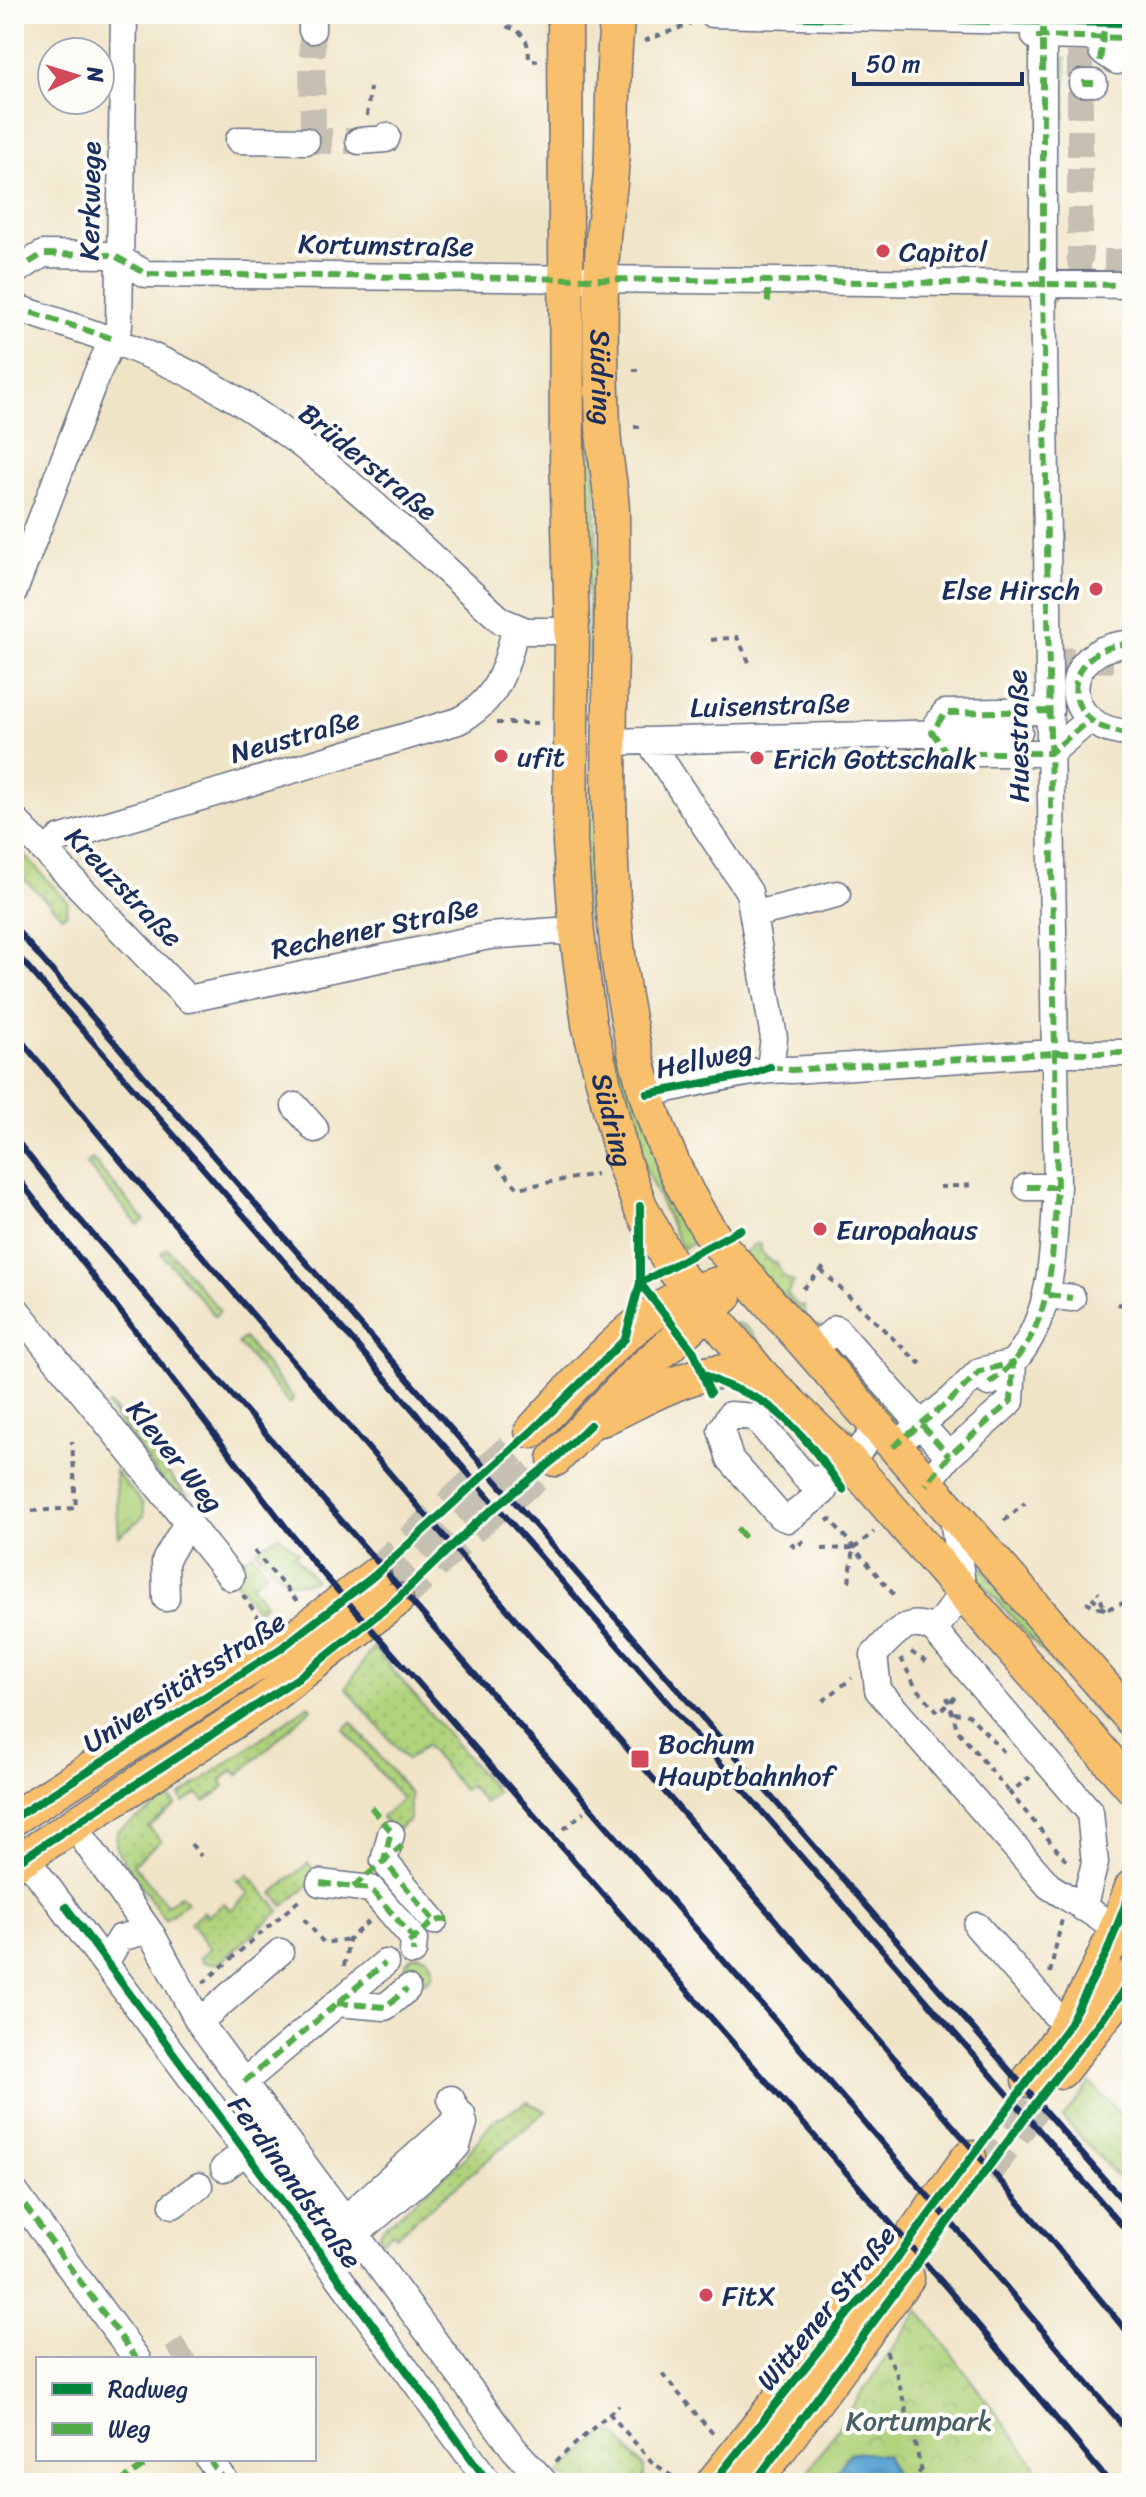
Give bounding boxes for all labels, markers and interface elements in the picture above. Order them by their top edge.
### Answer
north arrow [36,36,116,116]
scale bar [854,36,1022,86]
text: 50 m [866,43,921,85]
text: N [75,65,115,84]
street label: Kerkwege [64,141,116,261]
street label: Kortumstraße [298,219,474,271]
place label: Capitol [899,227,988,276]
marker: Capitol [874,242,892,260]
street label: Südring [576,329,627,426]
street label: Brüderstraße [287,390,449,534]
place label: Else Hirsch [941,565,1080,614]
marker: Else Hirsch [1087,580,1105,598]
street label: Huestraße [992,669,1044,803]
street label: Luisenstraße [689,678,851,732]
street label: Neustraße [224,694,366,778]
place label: ufit [517,732,565,781]
place label: Erich Gottschalk [773,734,977,783]
marker: ufit [492,747,510,765]
marker: Erich Gottschalk [748,749,766,767]
street label: Kreuzstraße [53,815,195,959]
street label: Rechener Straße [267,882,483,974]
street label: Hellweg [651,1025,757,1093]
street label: Südring [577,1067,648,1172]
place label: Europahaus [836,1205,978,1254]
marker: Europahaus [811,1220,829,1238]
street label: Klever Weg [114,1388,236,1524]
street label: Universitätsstraße [72,1598,296,1766]
place label: Bochum Hauptbahnhof [658,1719,838,1800]
marker: Bochum Hauptbahnhof [629,1748,651,1770]
street label: Ferdinandstraße [215,2084,375,2280]
street label: Wittener Straße [743,2214,909,2402]
place label: FitX [722,2271,776,2320]
marker: FitX [697,2286,715,2304]
legend [36,2357,316,2461]
text: Radweg [108,2368,188,2410]
park label: Kortumpark [846,2396,992,2445]
text: Weg [108,2408,151,2450]

